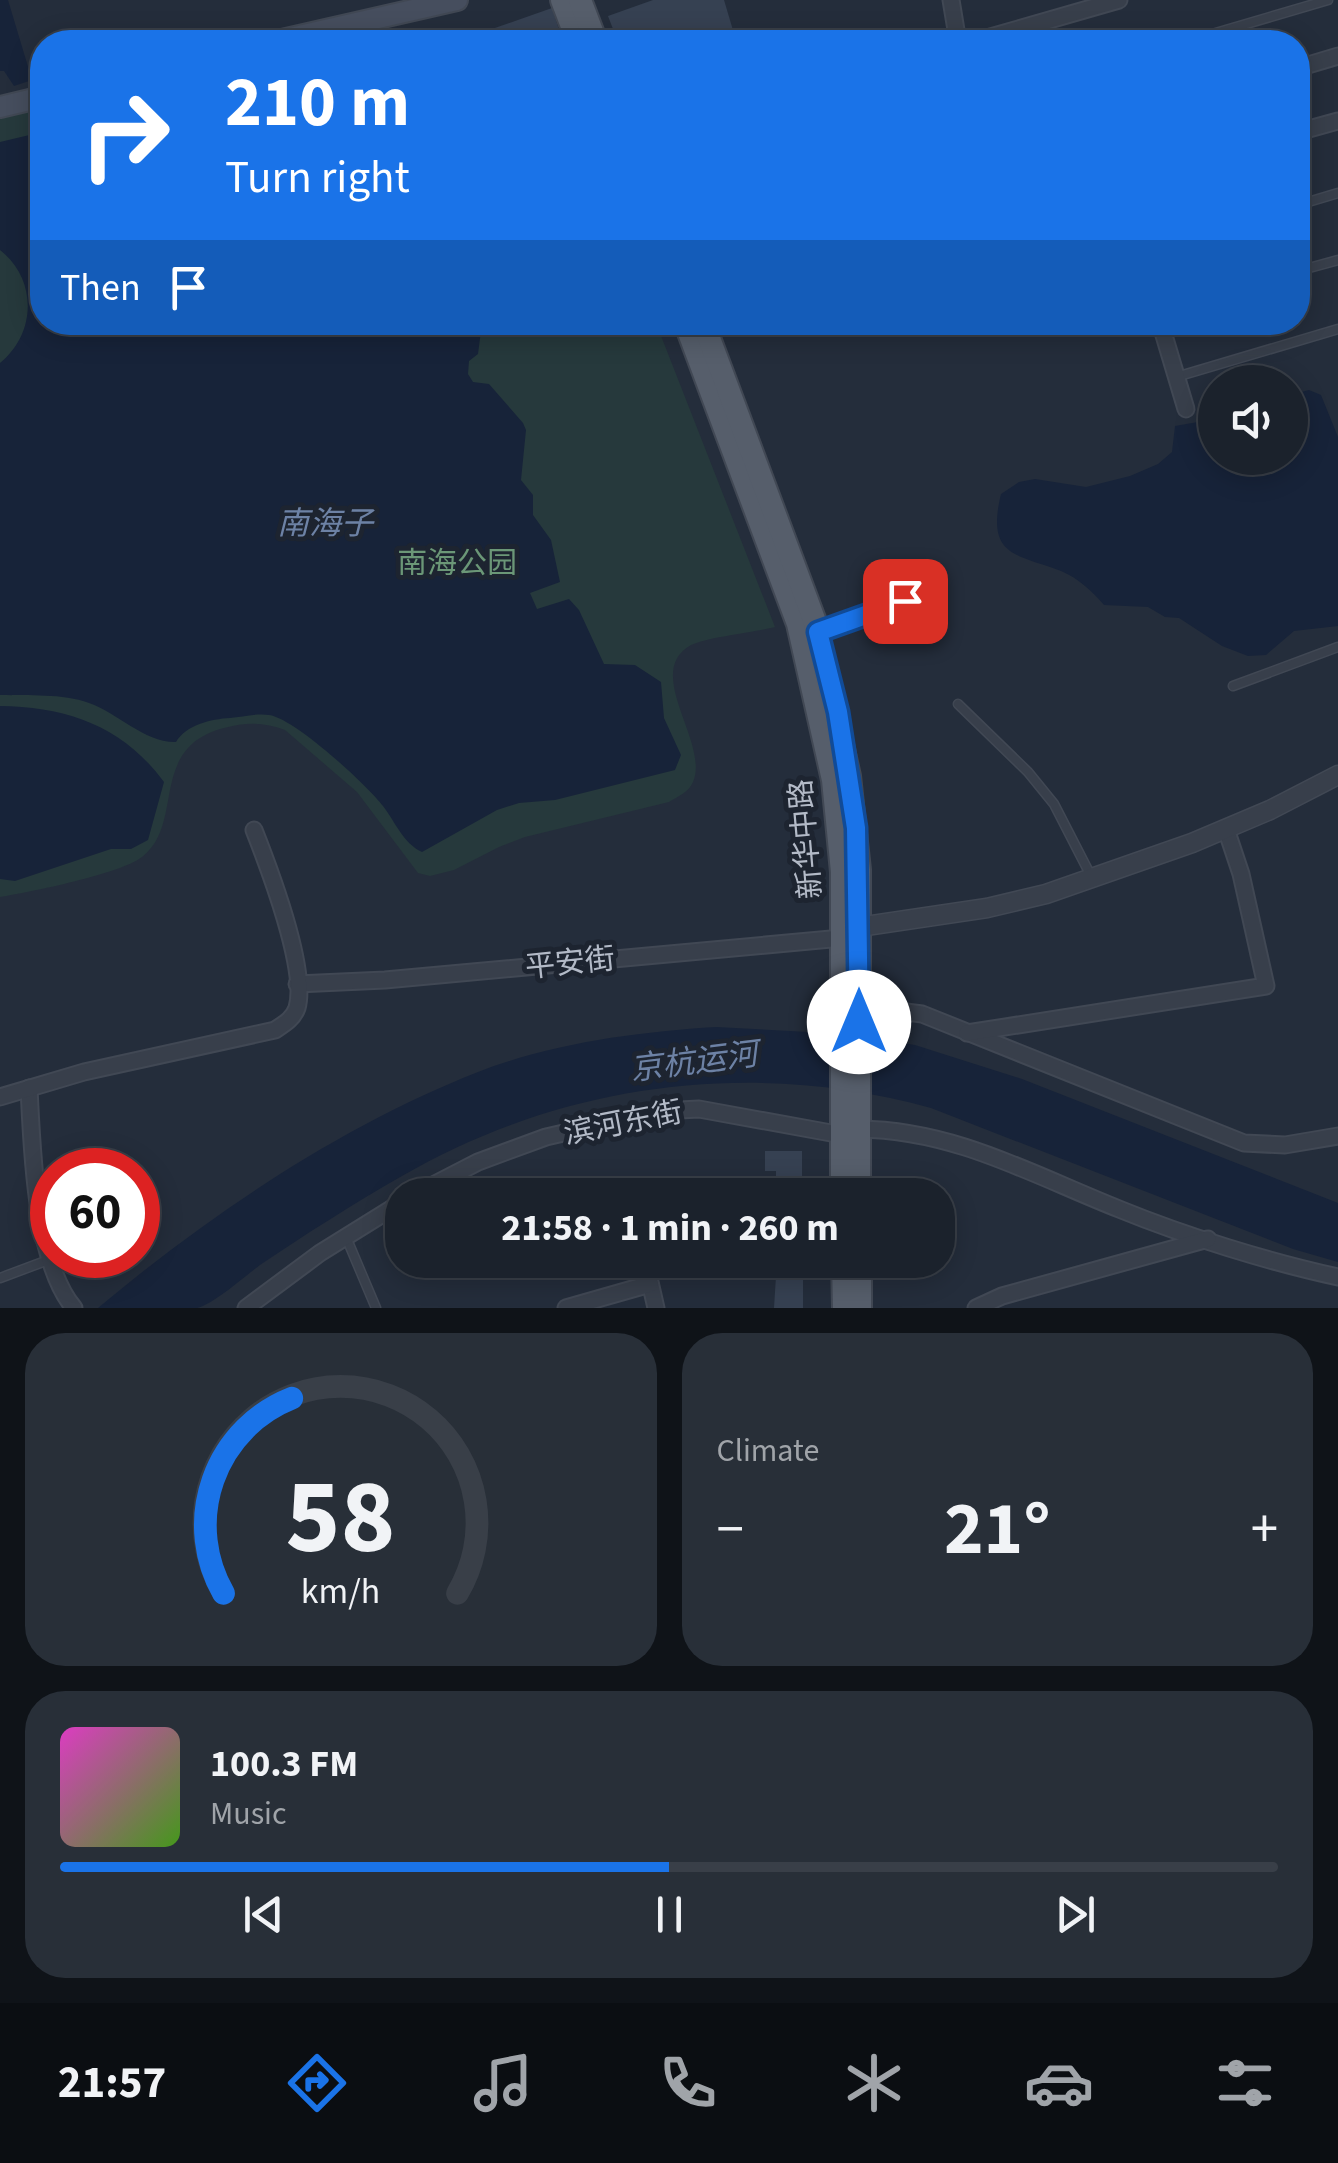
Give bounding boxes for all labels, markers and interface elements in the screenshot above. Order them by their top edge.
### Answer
text: 210 m [225,53,410,153]
icon: right [60,70,190,200]
text: Turn right [225,146,410,210]
icon: arrive [161,260,216,315]
text: Then [60,261,141,315]
map controls [1198,365,1308,475]
button: sound [1198,365,1308,475]
water label: 南海子 [277,501,375,547]
park label: 南海公园 [397,542,517,585]
pin [863,559,948,644]
icon: arrive [878,574,933,629]
street label: 新华中路 [779,777,833,901]
street label: 平安街 [523,937,617,989]
position arrow [807,970,911,1074]
water label: 京杭运河 [628,1031,766,1093]
street label: 滨河东街 [560,1090,686,1156]
speed limit sign: 60 [30,1148,160,1278]
text: 21:58 · 1 min · 260 m [501,1201,839,1255]
text: Climate [717,1428,819,1474]
text: 58 [286,1445,396,1593]
text: 21° [944,1476,1051,1583]
text: − [717,1491,744,1569]
text: + [1251,1491,1278,1569]
text: km/h [301,1566,380,1617]
text: 100.3 FM [210,1737,358,1791]
text: Music [210,1791,287,1837]
icon: previous [236,1887,291,1942]
icon: pause [642,1887,697,1942]
icon: next [1048,1887,1103,1942]
icon: directions [282,2048,352,2118]
icon: music [468,2048,538,2118]
icon: phone [653,2048,723,2118]
icon: climate [839,2048,909,2118]
icon: car [1024,2048,1094,2118]
icon: filters [1210,2048,1280,2118]
text: 21:57 [58,2051,166,2115]

